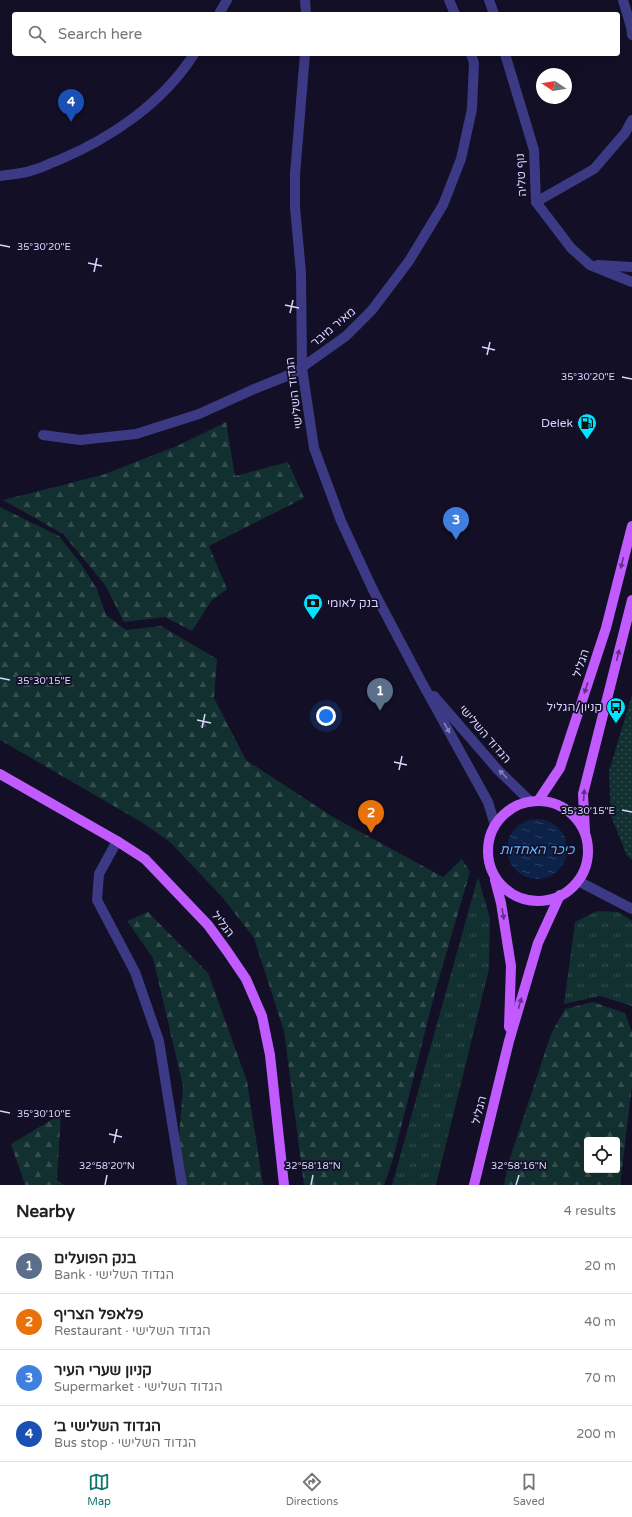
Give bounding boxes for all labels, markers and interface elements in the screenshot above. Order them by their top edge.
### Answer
search box [12,12,620,56]
icon: search [26,23,48,45]
text: Search here [58,25,142,43]
north arrow [536,68,572,104]
pin: 4 [58,89,84,122]
street label: נוף טליה [513,153,529,197]
text: 35°30'20"E [17,241,71,253]
street label: מאיר מיבר [308,304,358,350]
street label: הגדוד השלישי [283,356,305,430]
text: 35°30'20"E [561,371,615,383]
fuel station icon: Delek [576,412,598,440]
place label: Delek [541,416,573,430]
pin: 3 [443,507,469,540]
one-way arrow [619,557,625,570]
bank icon: בנק לאומי [302,592,324,620]
place label: בנק לאומי [327,596,379,610]
street label: הגליל [570,647,592,679]
one-way arrow [615,649,621,661]
text: 35°30'15"E [17,675,71,687]
pin: 1 [367,678,393,711]
one-way arrow [583,683,589,695]
bus stop icon: קניון/הגליל [605,696,627,724]
place label: קניון/הגליל [547,700,602,714]
street label: הגדוד השלישי [456,702,514,766]
your location [316,706,336,726]
one-way arrow [444,722,450,733]
one-way arrow [498,769,508,779]
one-way arrow [581,789,588,801]
pin: 2 [358,800,384,833]
text: 35°30'15"E [561,805,615,817]
water label: כיכר האחדות [500,842,576,858]
street label: הגליל [209,908,237,940]
one-way arrow [500,908,506,920]
one-way arrow [517,997,523,1009]
street label: הגליל [469,1094,489,1126]
text: 35°30'10"E [17,1108,71,1120]
map controls [584,1137,620,1173]
button: locate [584,1137,620,1173]
text: 32°58'20"N [79,1160,135,1172]
text: 32°58'18"N [285,1160,341,1172]
text: 32°58'16"N [491,1160,547,1172]
text: Nearby [16,1201,75,1222]
text: 4 results [564,1203,616,1219]
text: בנק הפועלים [54,1249,137,1267]
text: 1 [25,1258,33,1274]
text: 20 m [584,1258,616,1274]
text: Bank · הגדוד השלישי [54,1267,174,1283]
text: פלאפל הצריף [54,1305,143,1323]
text: 2 [25,1314,33,1330]
text: 40 m [584,1314,616,1330]
text: Restaurant · הגדוד השלישי [54,1323,211,1339]
text: קניון שערי העיר [54,1361,152,1379]
text: 3 [25,1370,33,1386]
text: 70 m [584,1370,616,1386]
text: Supermarket · הגדוד השלישי [54,1379,223,1395]
text: הגדוד השלישי ב׳ [54,1417,161,1435]
text: 4 [25,1426,33,1442]
text: 200 m [576,1426,616,1442]
text: Bus stop · הגדוד השלישי [54,1435,196,1451]
tab: Map [87,1471,111,1508]
tab: Directions [286,1471,338,1508]
tab: Saved [513,1471,545,1508]

